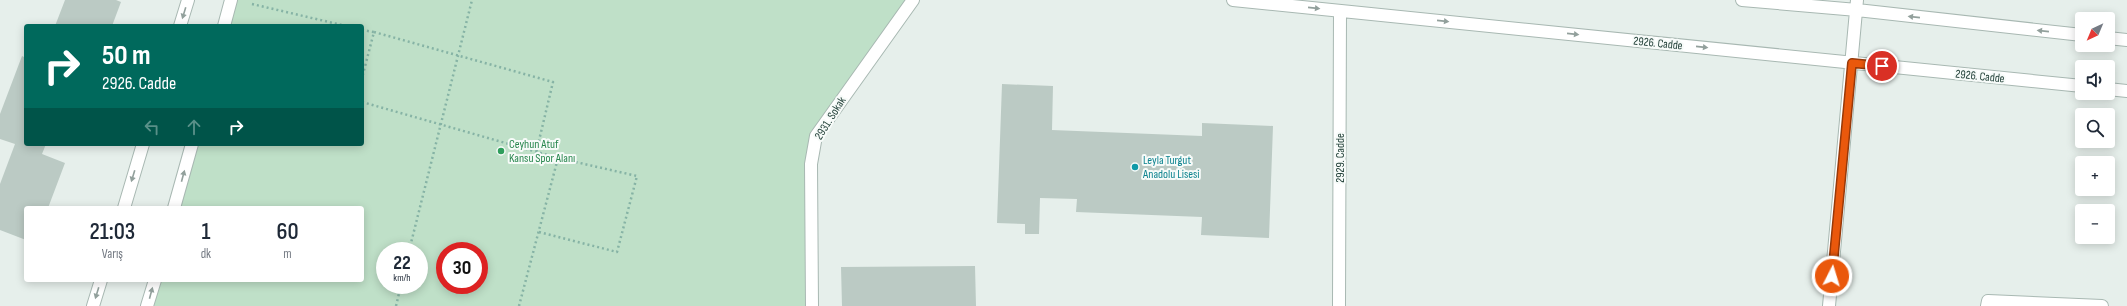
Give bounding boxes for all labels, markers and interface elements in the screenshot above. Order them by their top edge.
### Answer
one-way arrow [1308,5,1320,11]
one-way arrow [180,7,186,19]
north arrow [2075,12,2115,52]
map controls [2075,12,2115,244]
one-way arrow [1908,13,1920,20]
one-way arrow [1437,18,1449,24]
one-way arrow [2037,28,2049,34]
one-way arrow [1566,31,1579,38]
street label: 2926. Cadde [1633,33,1683,54]
text: 50 m [102,39,151,72]
icon: right [36,40,88,92]
one-way arrow [1696,44,1708,51]
pin [1865,49,1899,83]
icon: arrive [1871,55,1893,77]
button: sound [2075,60,2115,100]
street label: 2926. Cadde [1955,66,2005,87]
text: 2926. Cadde [102,73,176,94]
street label: 2931. Sokak [811,94,850,143]
button: search [2075,108,2115,148]
icon: left [141,116,163,138]
icon: ahead [183,116,205,138]
icon: right [225,116,247,138]
street label: 2929. Cadde [1333,133,1348,183]
place label: Ceyhun Atuf Kansu Spor Alanı [509,137,575,166]
marker: Ceyhun Atuf Kansu Spor Alanı [496,146,506,156]
place label: Leyla Turgut Anadolu Lisesi [1142,153,1200,182]
button: + [2075,156,2115,196]
marker: Leyla Turgut Anadolu Lisesi [1130,162,1140,172]
one-way arrow [130,170,136,182]
one-way arrow [180,170,186,182]
button: − [2075,204,2115,244]
text: 21:03 [89,217,135,246]
text: 1 [201,217,210,246]
text: 60 [276,217,299,246]
speed limit sign: 30 [436,242,488,294]
text: Varış [102,246,123,262]
text: dk [201,246,211,262]
text: m [283,246,292,262]
text: 22 [393,251,411,275]
position arrow [1811,255,1853,297]
text: km/h [393,272,411,284]
one-way arrow [94,287,100,299]
one-way arrow [148,287,154,299]

